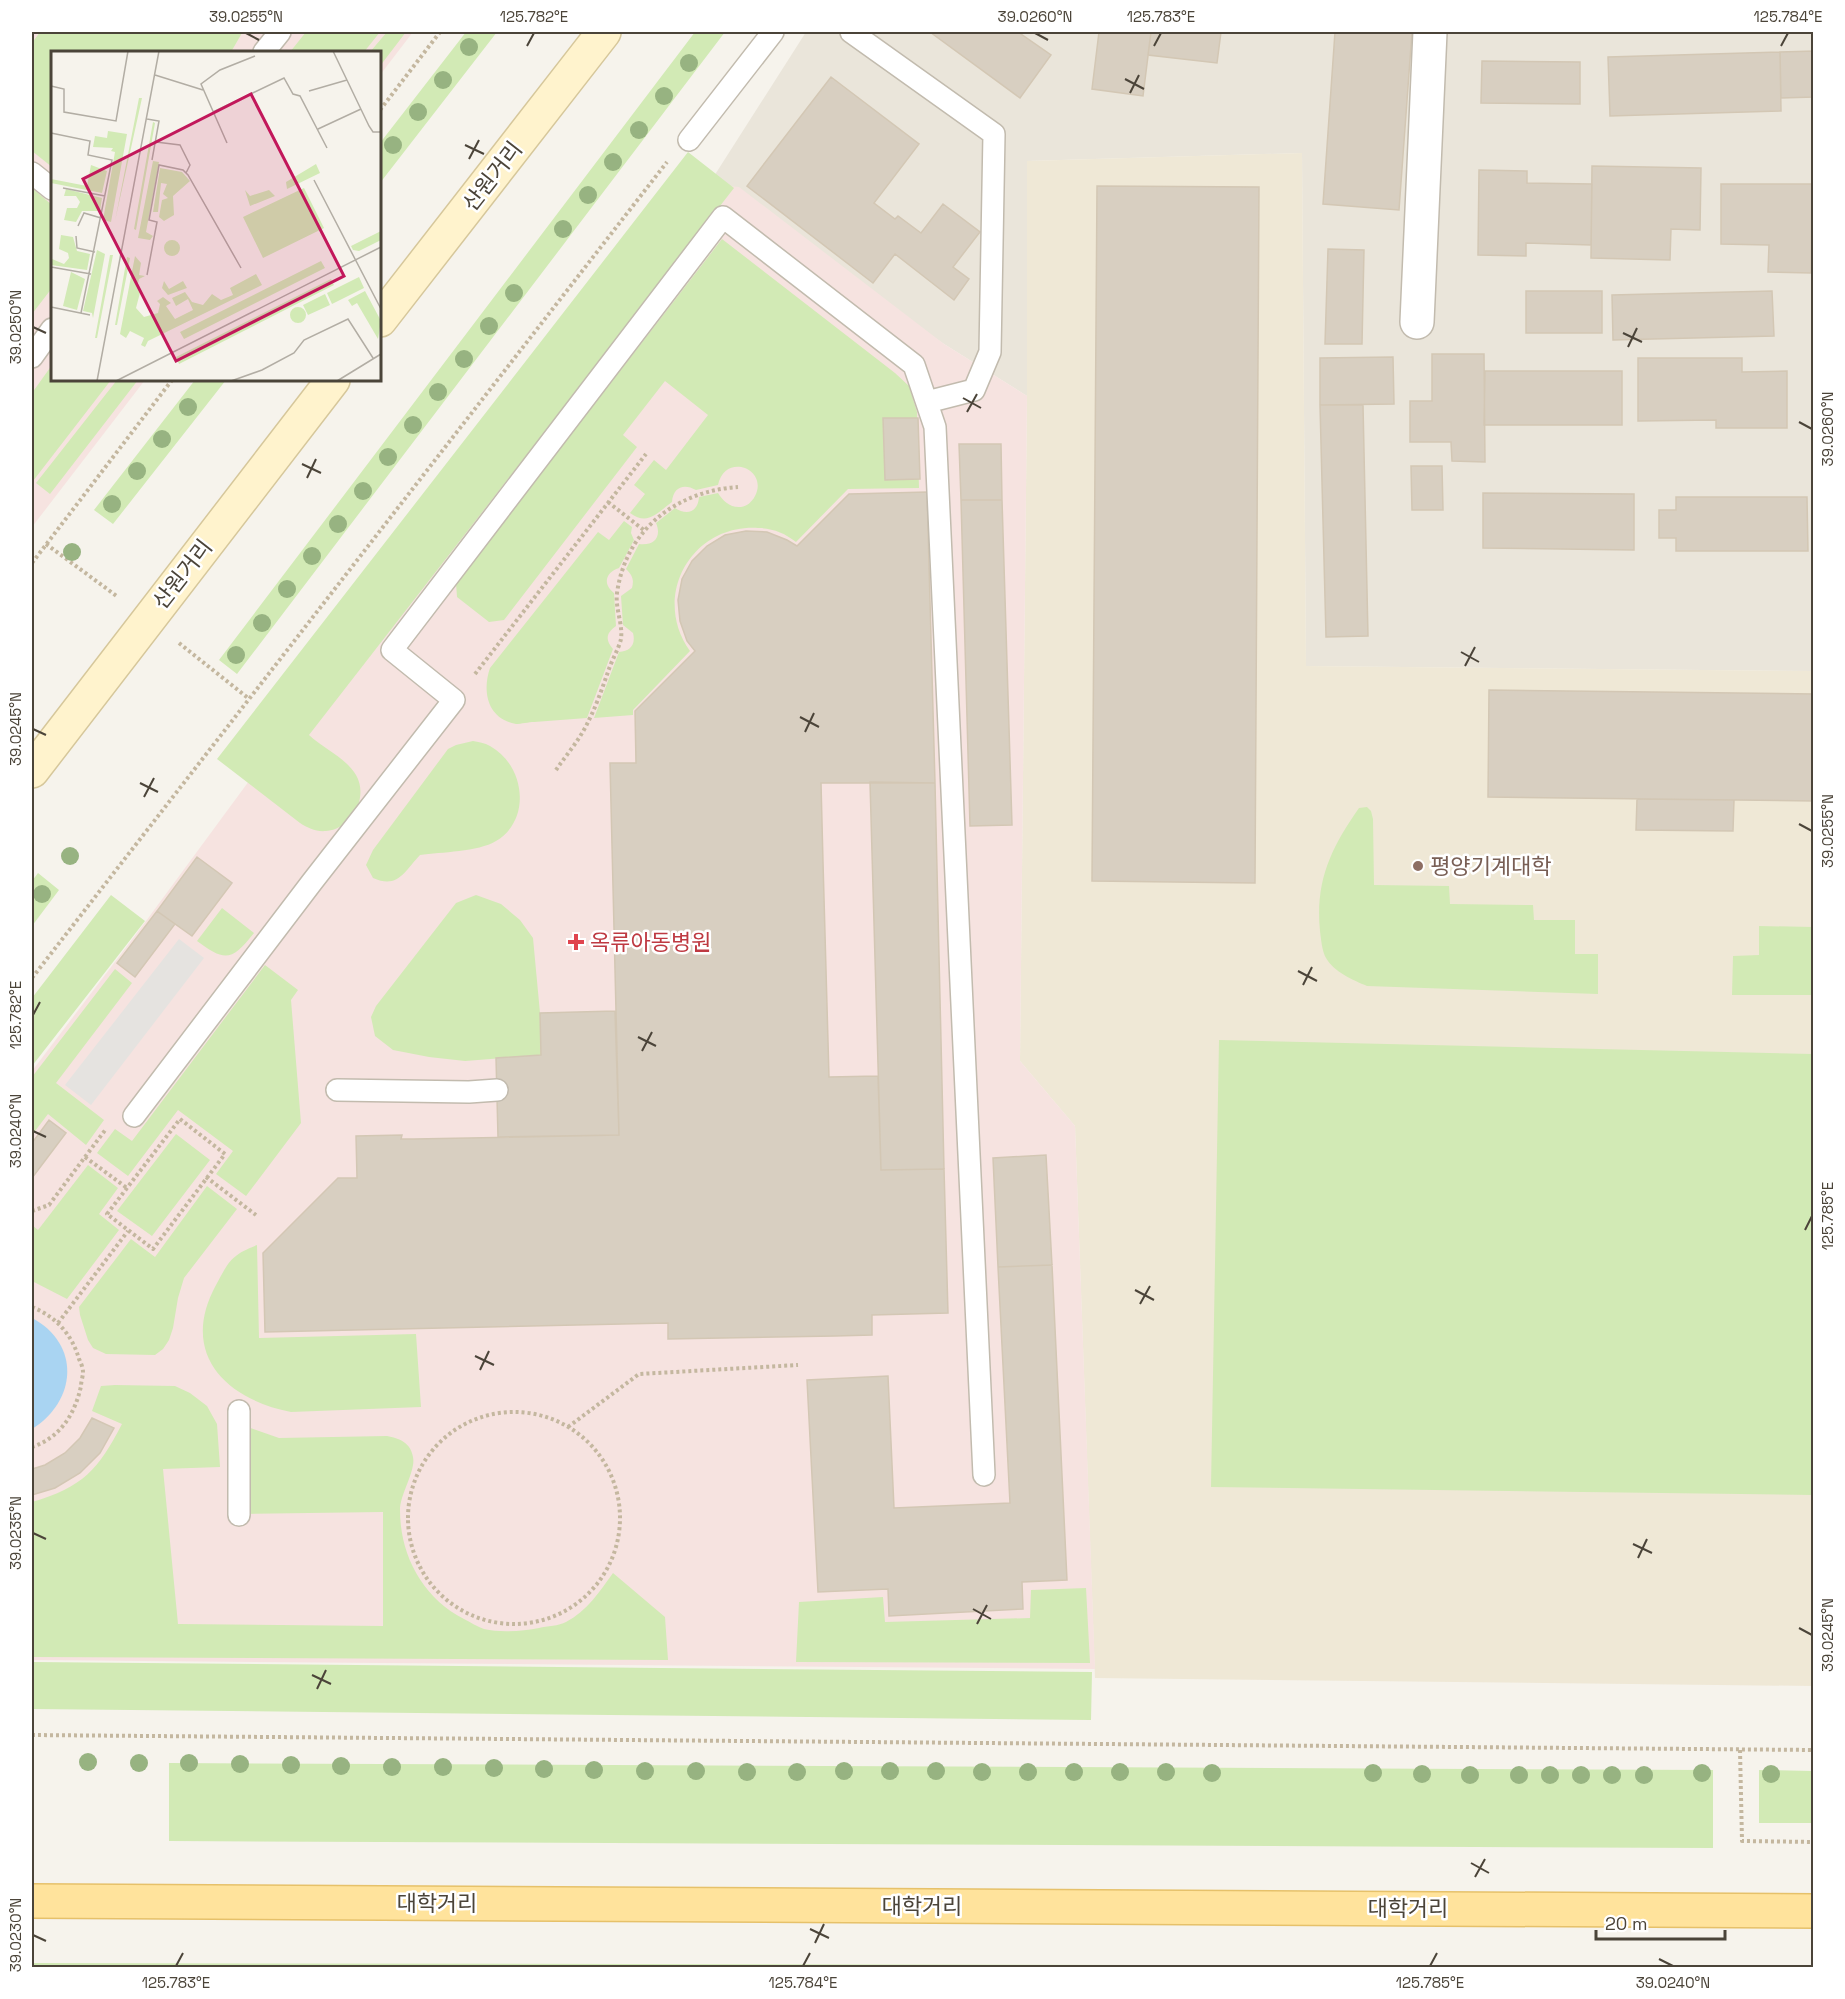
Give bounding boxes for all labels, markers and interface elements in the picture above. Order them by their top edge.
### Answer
text: 39.0255°N [209,7,283,26]
text: 125.782°E [500,7,568,26]
text: 39.0260°N [998,7,1072,26]
text: 125.783°E [1127,7,1195,26]
text: 125.784°E [1754,7,1822,26]
inset map [51,51,381,381]
street label: 산원거리 [456,135,528,217]
text: 39.0250°N [6,290,25,364]
text: 39.0260°N [1818,392,1837,466]
street label: 산원거리 [146,533,218,615]
text: 39.0245°N [6,692,25,766]
text: 39.0255°N [1818,794,1837,868]
place label: 평양기계대학 [1430,852,1551,880]
marker: 평양기계대학 [1411,859,1425,873]
place label: 옥류아동병원 [590,928,711,956]
marker: 옥류아동병원 [567,933,585,951]
text: 125.782°E [6,981,25,1049]
text: 39.0240°N [6,1094,25,1168]
text: 125.785°E [1818,1182,1837,1250]
text: 39.0235°N [6,1496,25,1570]
text: 39.0245°N [1818,1598,1837,1672]
street label: 대학거리 [397,1889,477,1917]
street label: 대학거리 [882,1892,962,1920]
street label: 대학거리 [1368,1894,1448,1922]
text: 39.0230°N [6,1898,25,1972]
scale bar [1596,1903,1725,1941]
text: 20 m [1605,1912,1648,1935]
text: 125.783°E [142,1973,210,1992]
text: 125.784°E [769,1973,837,1992]
text: 125.785°E [1396,1973,1464,1992]
text: 39.0240°N [1636,1973,1710,1992]

